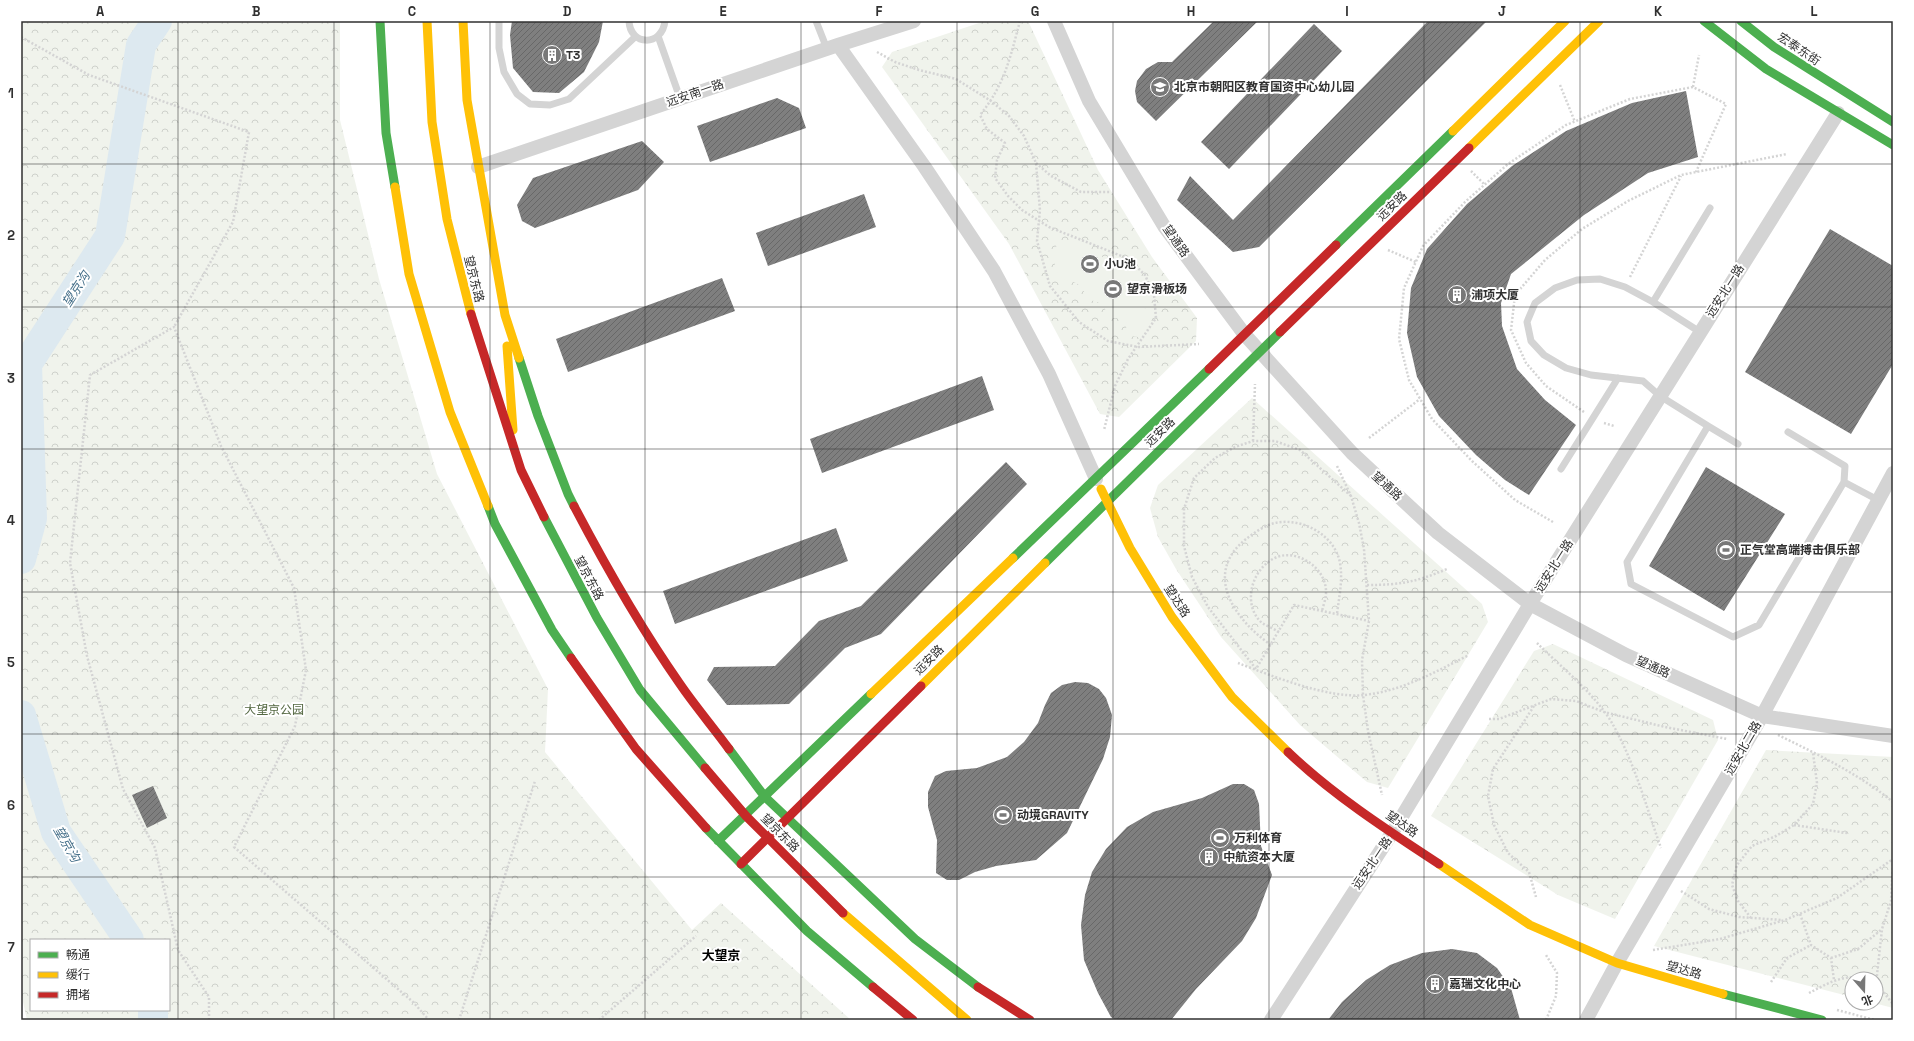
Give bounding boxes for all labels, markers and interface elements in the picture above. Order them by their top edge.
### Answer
text: A [96,3,105,20]
text: B [252,3,261,20]
text: C [408,3,416,20]
text: D [563,3,572,20]
text: E [719,3,727,20]
text: F [876,3,883,20]
text: G [1031,3,1039,20]
text: H [1187,3,1195,20]
text: I [1345,3,1349,20]
text: J [1498,3,1506,20]
text: K [1654,3,1663,20]
text: L [1810,3,1818,20]
street label: 宏泰东街 [1775,29,1823,69]
building icon: T3 [541,44,563,66]
place label: T3 [566,47,580,63]
street label: 远安南一路 [664,76,726,110]
school or university icon: 北京市朝阳区教育国资中心幼儿园 [1149,76,1171,98]
place label: 北京市朝阳区教育国资中心幼儿园 [1174,79,1354,95]
text: 1 [8,85,14,102]
street label: 远安路 [1373,188,1411,224]
street label: 望通路 [1159,222,1193,260]
text: 2 [7,227,15,244]
sports icon: 小U池 [1079,253,1101,275]
street label: 望京东路 [460,254,488,304]
place label: 小U池 [1104,256,1136,272]
street label: 远安北一路 [1702,261,1748,321]
water label: 望京沟 [58,266,95,310]
sports icon: 望京滑板场 [1102,278,1124,300]
place label: 望京滑板场 [1127,281,1187,297]
building icon: 浦项大厦 [1446,284,1468,306]
place label: 浦项大厦 [1471,287,1519,303]
text: 3 [7,370,15,387]
street label: 远安路 [1141,414,1179,450]
street label: 望通路 [1368,468,1406,504]
text: 4 [7,512,15,529]
street label: 远安北一路 [1531,536,1577,596]
sports icon: 正气堂高端搏击俱乐部 [1715,539,1737,561]
place label: 正气堂高端搏击俱乐部 [1740,542,1860,558]
street label: 望京东路 [571,553,607,603]
street label: 望达路 [1160,582,1194,620]
street label: 远安路 [911,642,947,678]
street label: 望通路 [1633,652,1673,682]
text: 5 [7,654,15,671]
park label: 大望京公园 [244,702,304,718]
street label: 远安北二路 [1721,718,1765,778]
text: 6 [7,797,15,814]
sports icon: 动境GRAVITY [992,804,1014,826]
place label: 动境GRAVITY [1017,807,1089,823]
street label: 望达路 [1383,807,1421,841]
street label: 望京东路 [757,810,803,856]
water label: 望京沟 [50,823,85,867]
sports icon: 万利体育 [1209,827,1231,849]
place label: 万利体育 [1234,830,1282,846]
street label: 远安北一路 [1349,834,1395,892]
building icon: 中航资本大厦 [1198,846,1220,868]
place label: 中航资本大厦 [1223,849,1295,865]
text: 7 [7,939,15,956]
legend [30,939,170,1011]
text: 畅通 [66,947,90,963]
district label: 大望京 [701,947,741,964]
street label: 望达路 [1664,957,1704,983]
text: 缓行 [66,967,90,983]
north arrow [1844,971,1884,1011]
building icon: 嘉瑞文化中心 [1424,973,1446,995]
place label: 嘉瑞文化中心 [1449,976,1521,992]
text: 拥堵 [66,987,90,1003]
text: 北 [1860,992,1875,1009]

